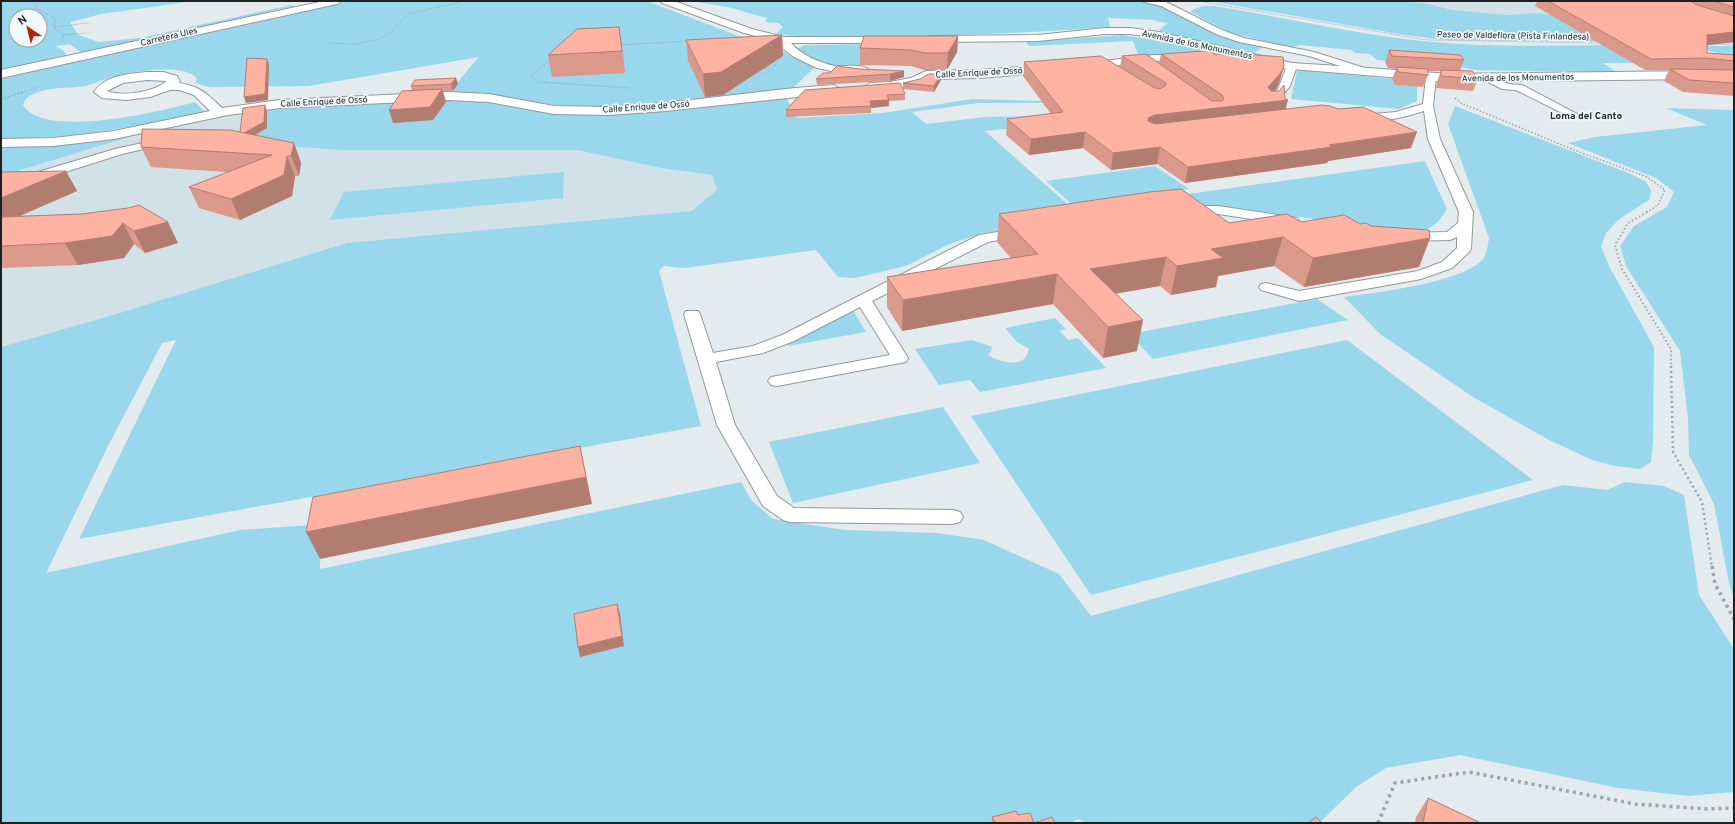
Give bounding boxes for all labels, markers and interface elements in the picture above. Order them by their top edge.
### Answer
north arrow [8,8,48,48]
text: N [16,13,30,29]
street label: Carretera Ules [139,25,199,49]
street label: Avenida de los Monumentos [1141,28,1253,62]
street label: Paseo de Valdeflora (Pista Finlandesa) [1437,29,1589,43]
street label: Calle Enrique de Ossó [935,65,1023,81]
street label: Avenida de los Monumentos [1462,72,1574,84]
street label: Calle Enrique de Ossó [280,94,368,110]
street label: Calle Enrique de Ossó [602,98,690,116]
district label: Loma del Canto [1550,110,1622,123]

